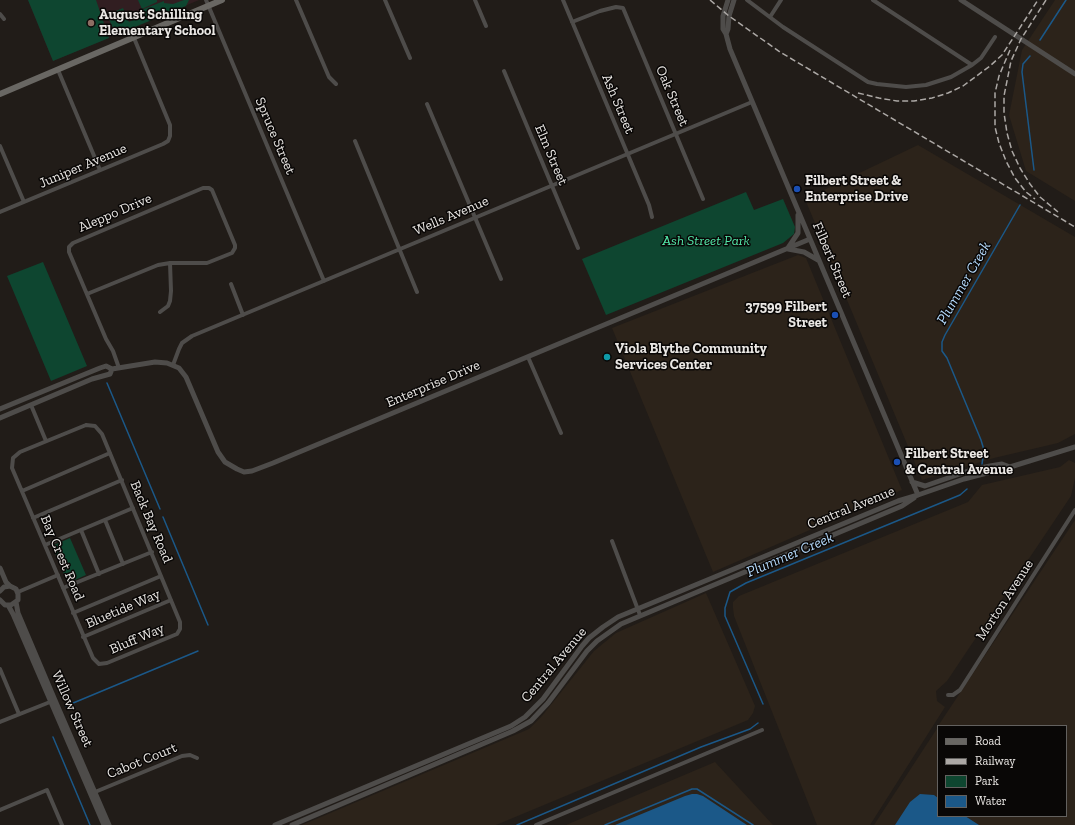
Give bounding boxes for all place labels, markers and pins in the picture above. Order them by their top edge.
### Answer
place label: August Schilling Elementary School [99,7,215,40]
marker: August Schilling Elementary School [86,18,96,28]
place label: Filbert Street & Enterprise Drive [805,173,908,206]
marker: Filbert Street & Enterprise Drive [792,184,802,194]
place label: 37599 Filbert Street [745,299,827,332]
marker: 37599 Filbert Street [830,310,840,320]
place label: Viola Blythe Community Services Center [615,341,767,374]
marker: Viola Blythe Community Services Center [602,352,612,362]
place label: Filbert Street & Central Avenue [905,446,1013,478]
marker: Filbert Street & Central Avenue [892,457,902,467]

